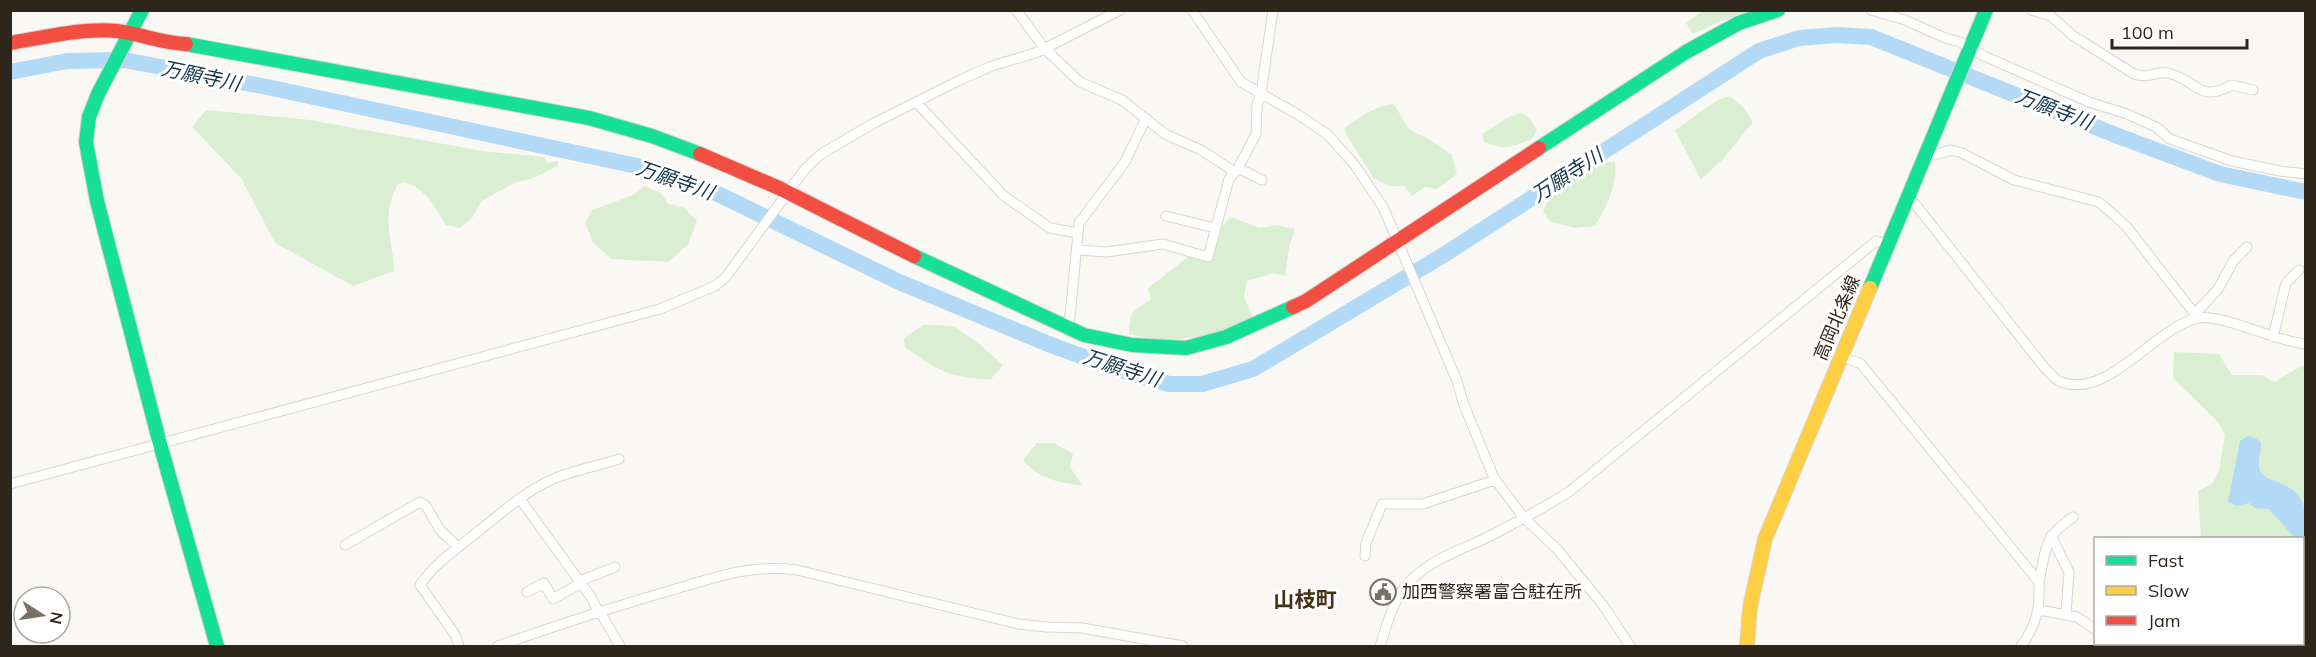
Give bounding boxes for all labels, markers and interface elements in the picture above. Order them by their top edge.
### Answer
scale bar [2112,12,2247,50]
text: 100 m [2121,21,2174,44]
water label: 万願寺川 [159,55,245,96]
water label: 万願寺川 [2012,83,2098,135]
water label: 万願寺川 [1526,141,1609,207]
water label: 万願寺川 [633,155,719,205]
street label: 高岡北条線 [1808,272,1865,364]
water label: 万願寺川 [1080,343,1166,392]
legend [2094,537,2304,645]
text: Fast [2148,549,2184,572]
public building icon: 加西警察署富合駐在所 [1368,577,1398,607]
text: Slow [2148,579,2190,602]
place label: 加西警察署富合駐在所 [1402,580,1582,603]
north arrow [12,585,72,645]
district label: 山枝町 [1274,586,1337,612]
text: Jam [2148,609,2181,632]
text: N [46,610,68,626]

